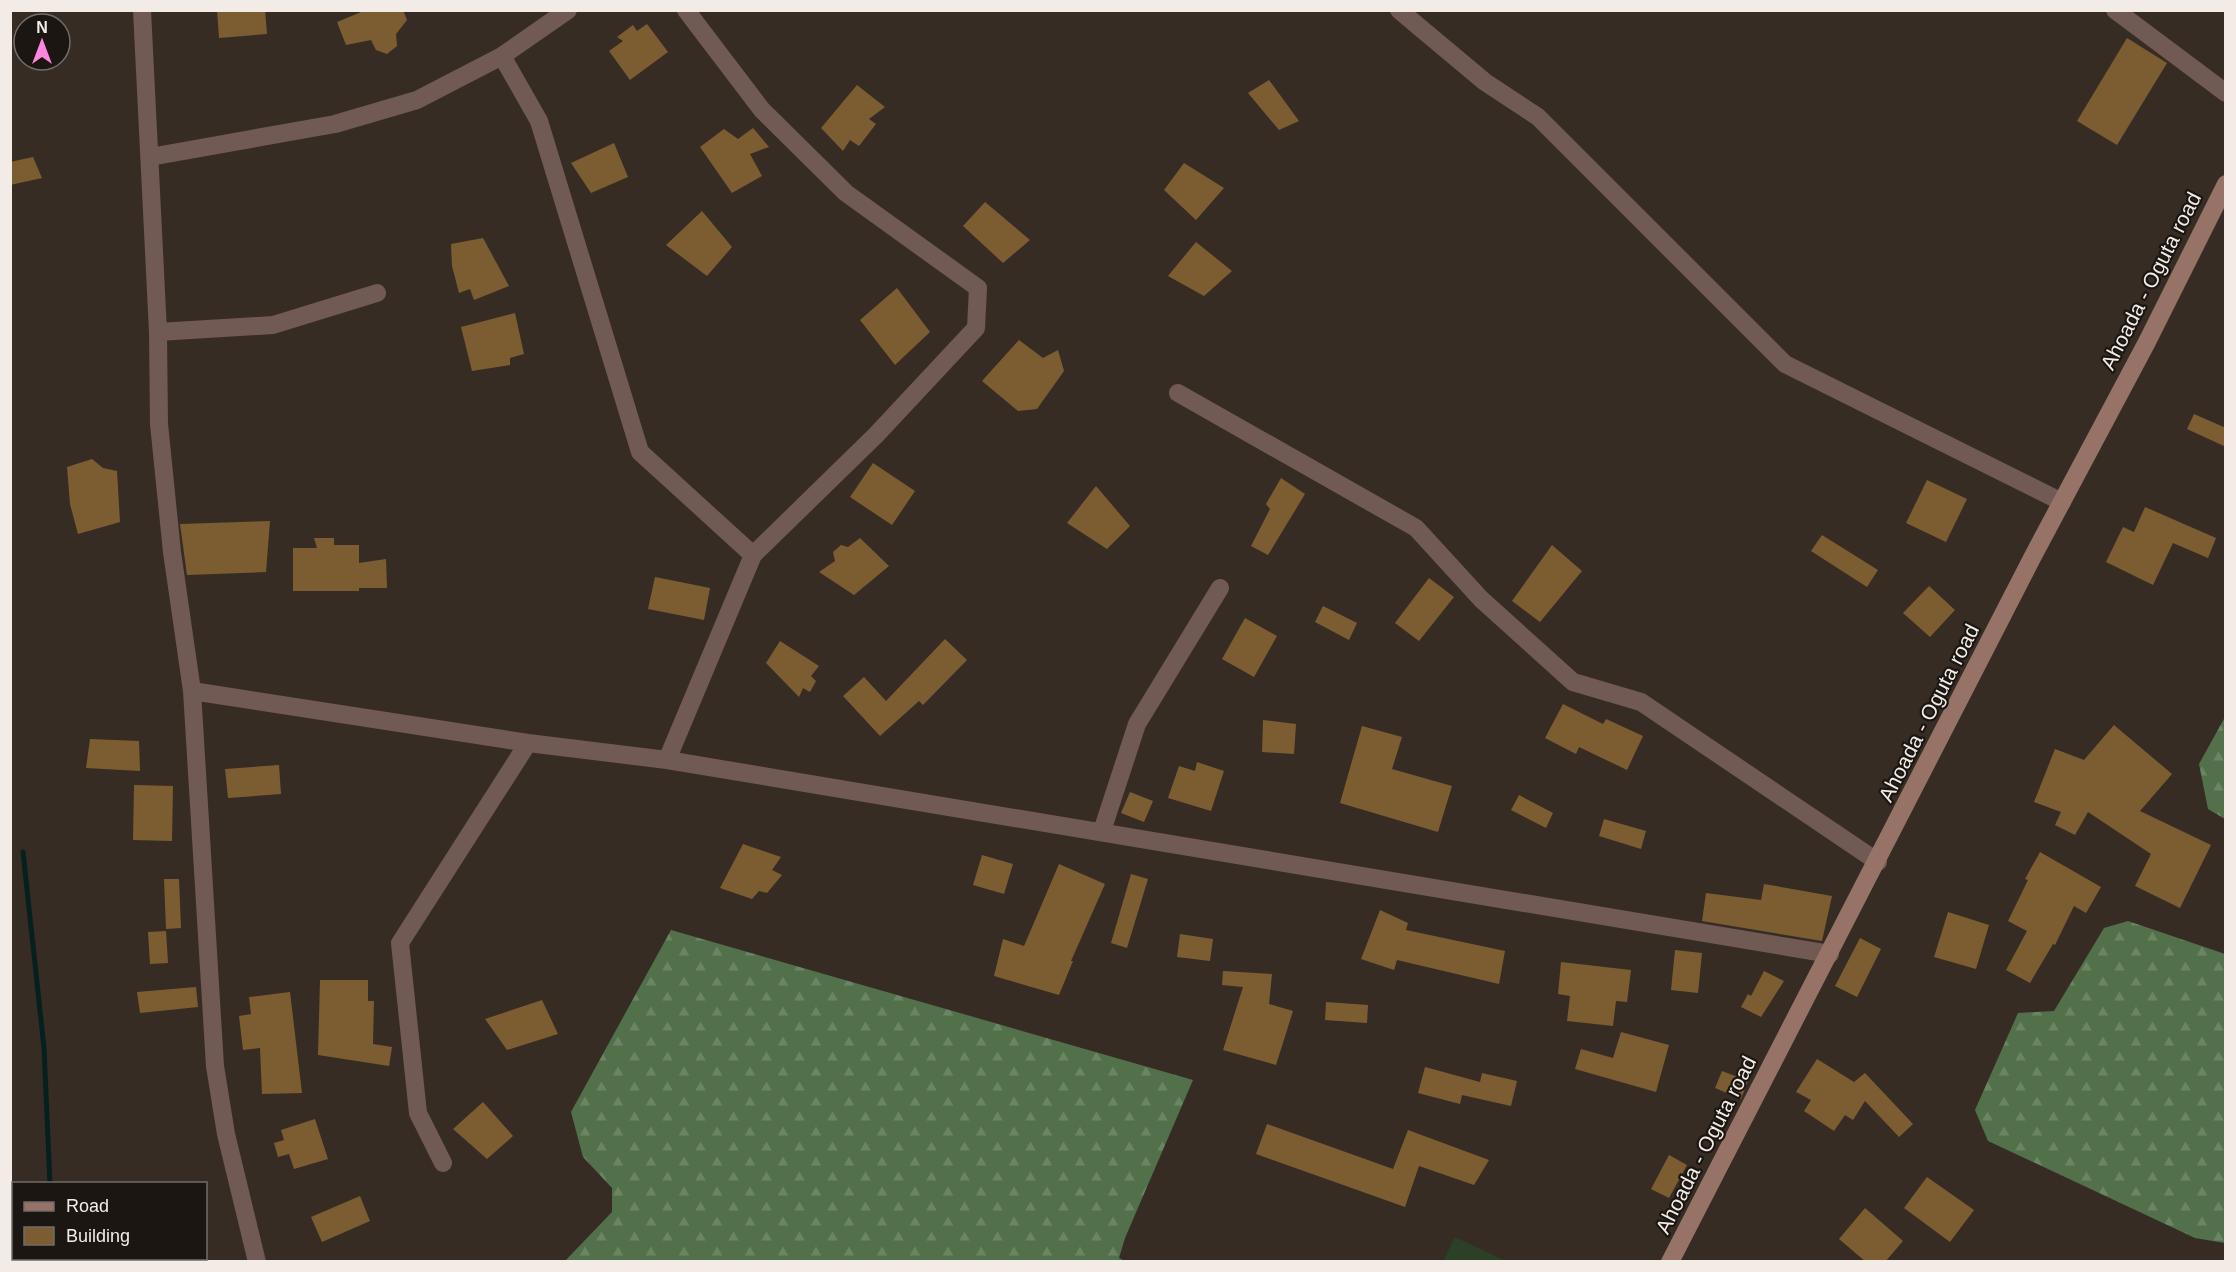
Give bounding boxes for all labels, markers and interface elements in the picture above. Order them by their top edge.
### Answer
north arrow [12,12,72,72]
text: N [36,19,48,36]
street label: Ahoada - Oguta road [2096,188,2205,373]
street label: Ahoada - Oguta road [1874,620,1983,805]
street label: Ahoada - Oguta road [1651,1052,1760,1237]
legend [12,1182,207,1260]
text: Road [66,1196,109,1216]
text: Building [66,1226,130,1246]

